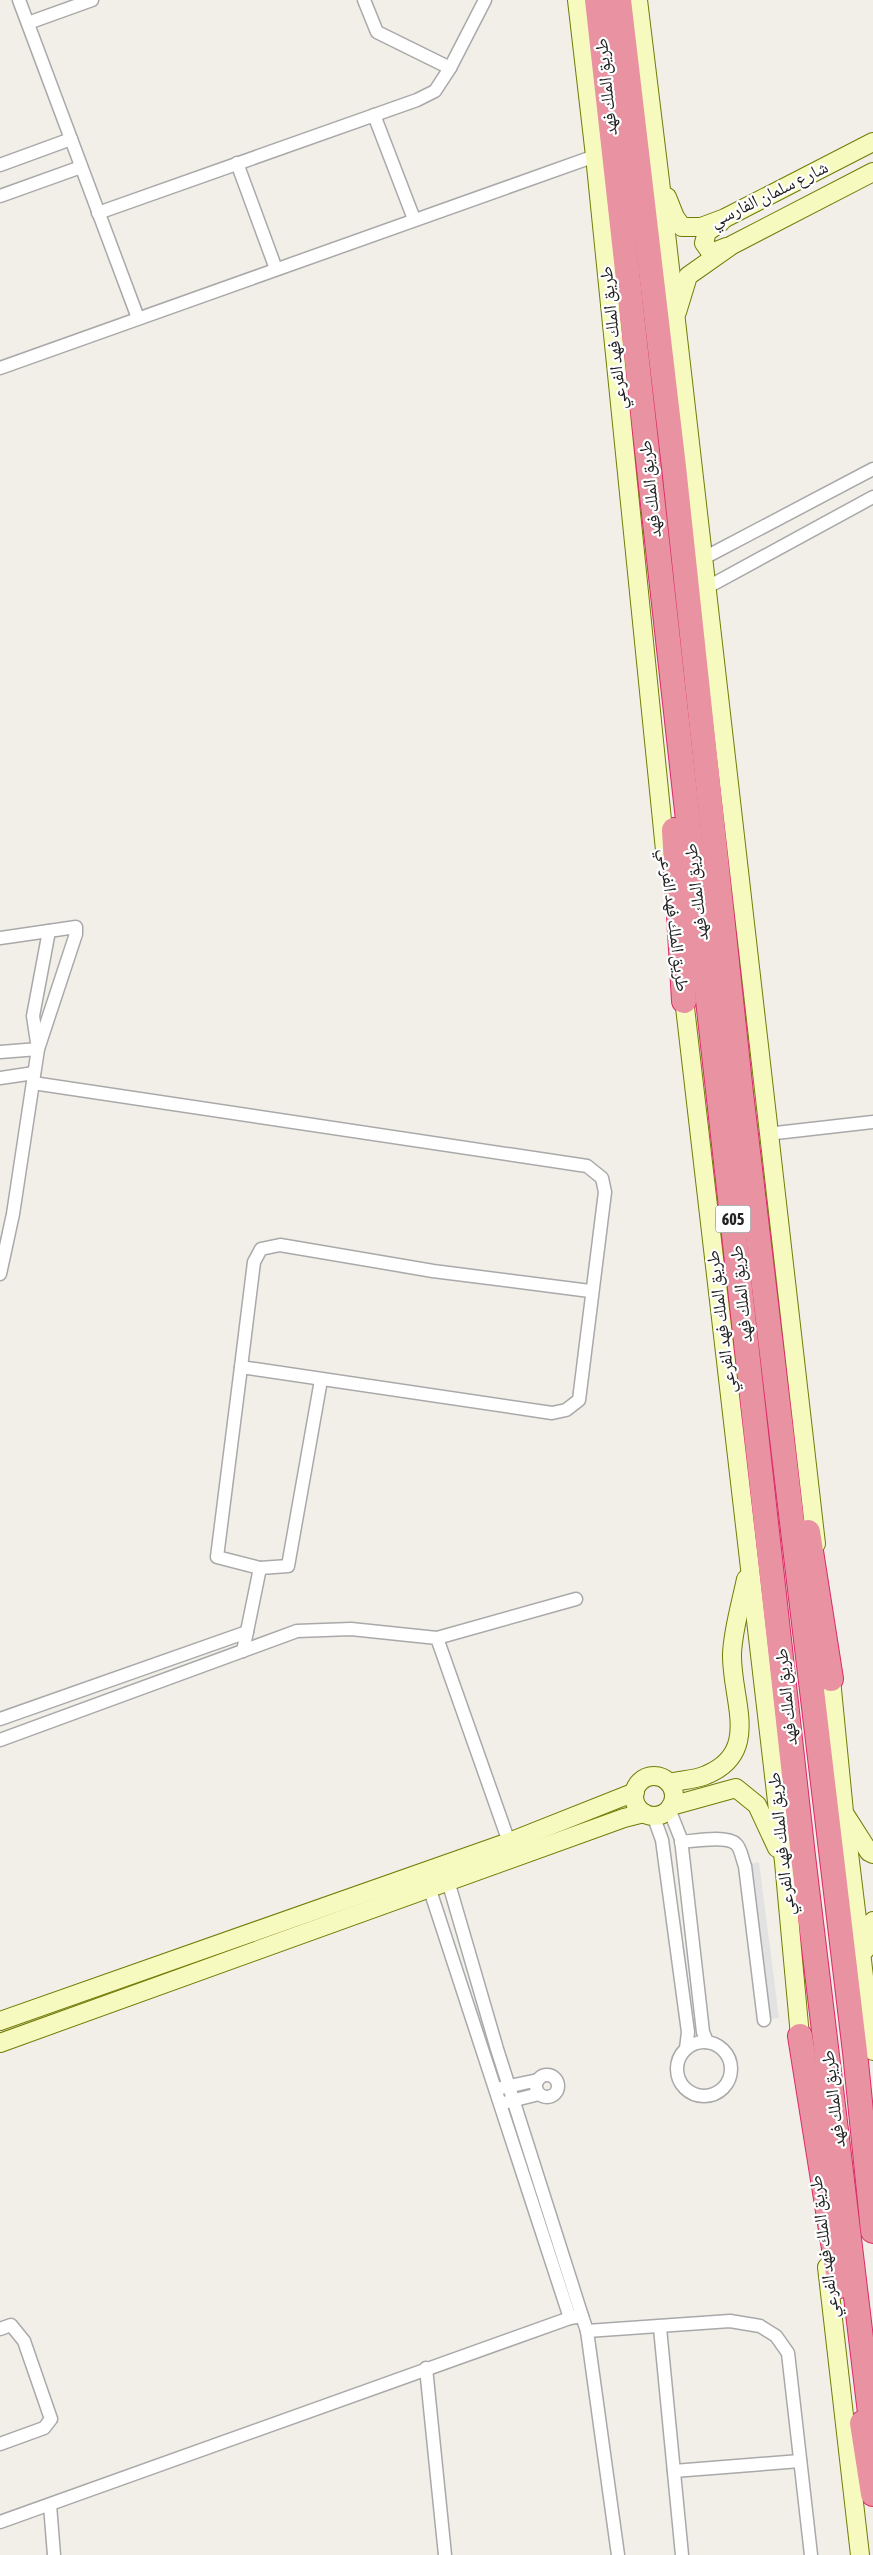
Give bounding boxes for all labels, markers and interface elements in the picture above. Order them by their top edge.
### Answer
street label: طريق الملك فهد [590,37,622,137]
street label: شارع سلمان الفارسي [706,156,833,235]
street label: طريق الملك فهد الفرعي [595,265,635,411]
street label: طريق الملك فهد [634,439,666,539]
street label: طريق الملك فهد [679,842,713,942]
street label: طريق الملك فهد الفرعي [651,847,694,993]
road number: 605 [716,1206,750,1232]
street label: طريق الملك فهد [725,1244,757,1344]
street label: طريق الملك فهد الفرعي [701,1249,744,1395]
street label: طريق الملك فهد [770,1647,802,1747]
street label: طريق الملك فهد الفرعي [763,1771,803,1917]
street label: طريق الملك فهد [816,2049,850,2149]
street label: طريق الملك فهد الفرعي [804,2174,847,2320]

